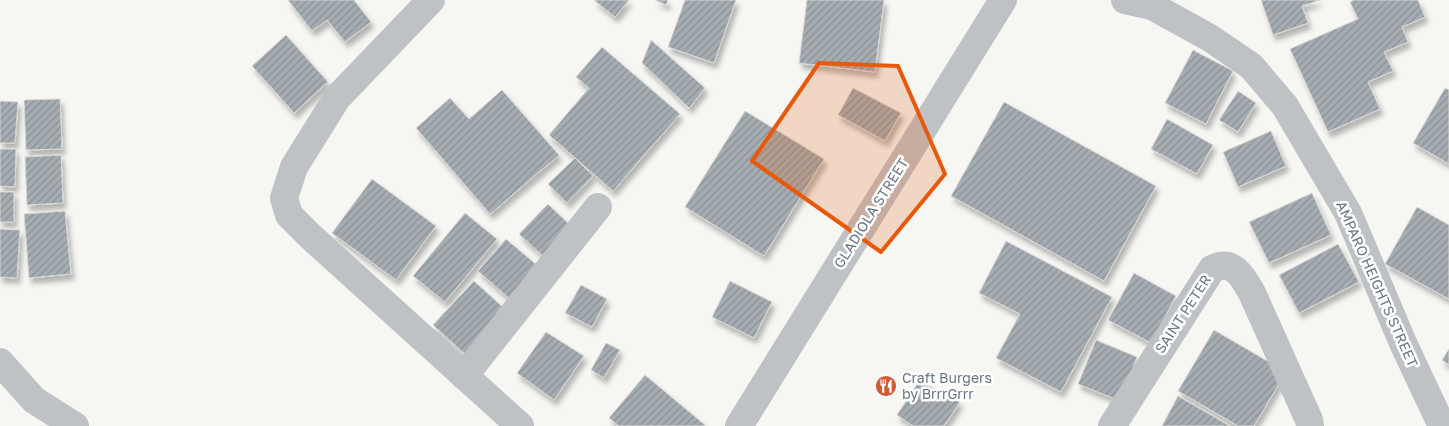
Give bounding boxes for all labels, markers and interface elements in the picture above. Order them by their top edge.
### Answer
street label: GLADIOLA STREET [830,154,911,271]
street label: AMPARO HEIGHTS STREET [1333,198,1422,370]
street label: SAINT PETER [1151,271,1214,356]
place label: Craft Burgers by BrrrGrrr [902,369,992,402]
restaurant icon: Craft Burgers by BrrrGrrr [874,374,898,398]

